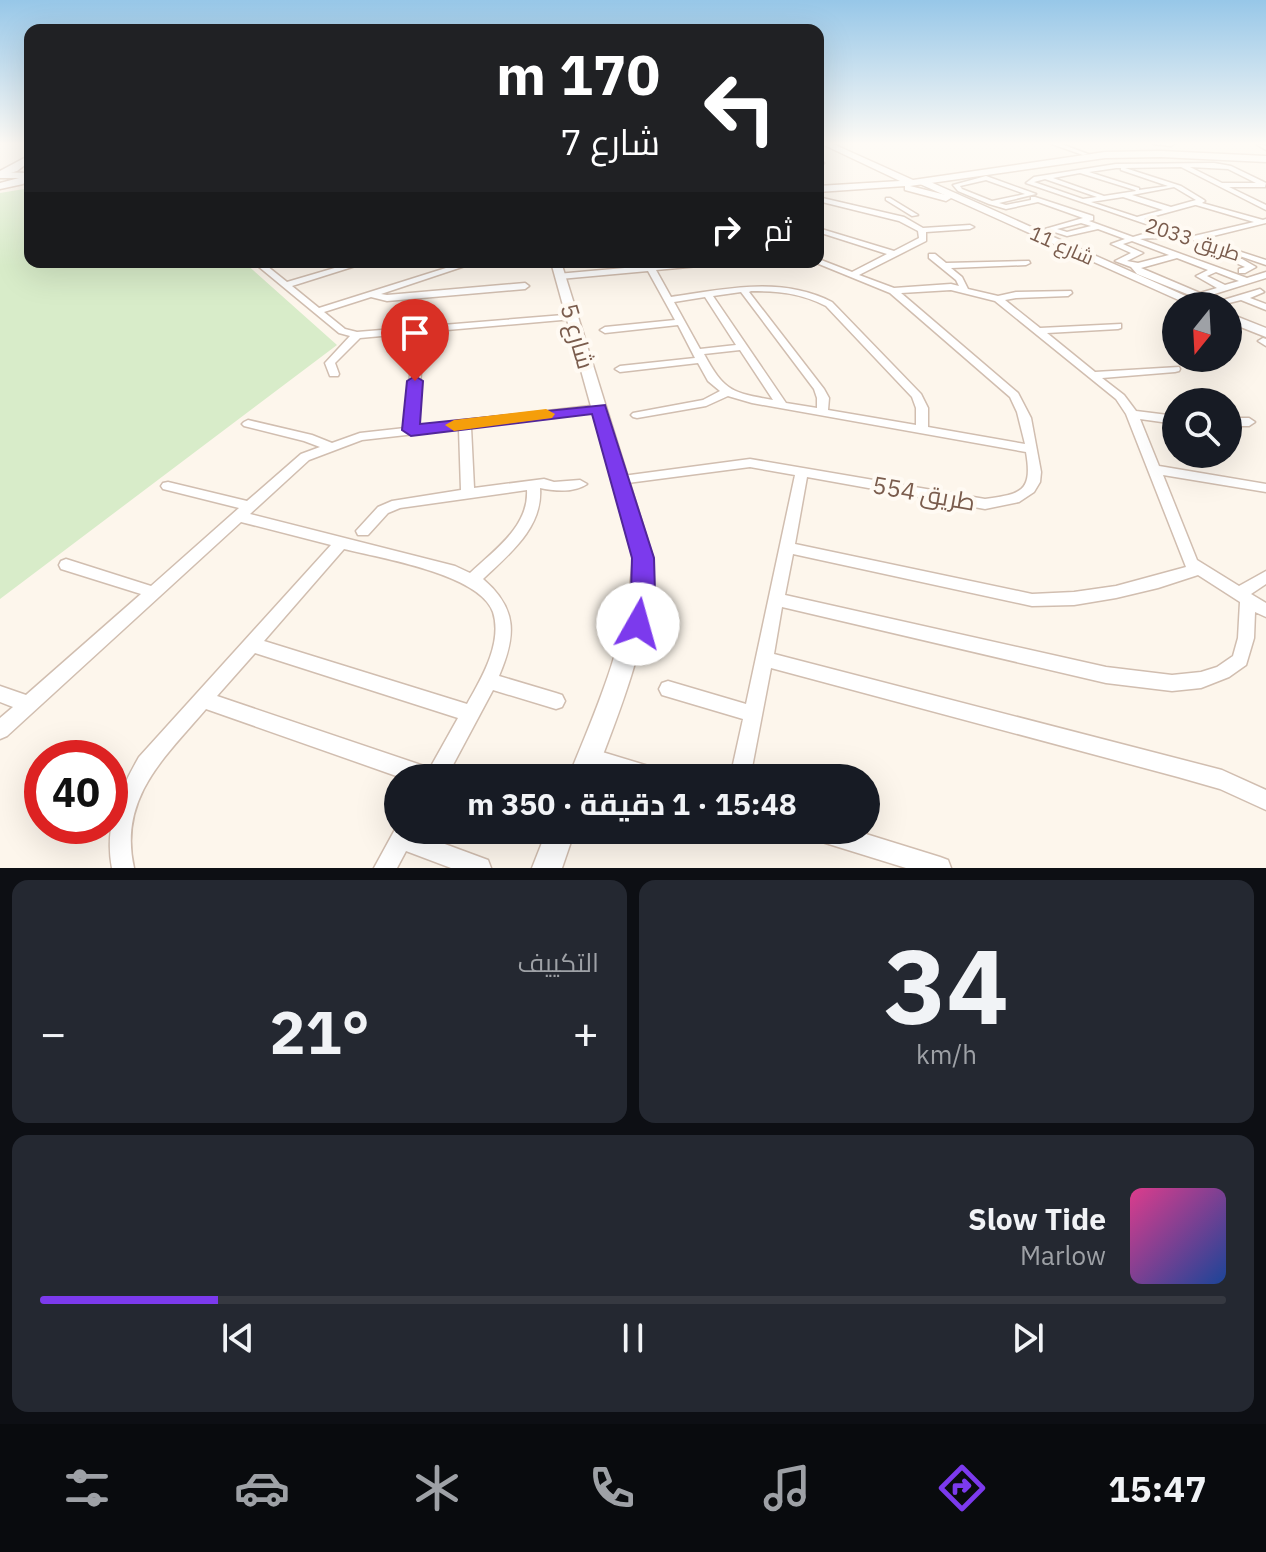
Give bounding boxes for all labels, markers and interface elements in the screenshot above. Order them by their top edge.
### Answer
text: 170 m [496,38,660,110]
icon: left [688,56,792,160]
text: شارع 7 [560,118,660,165]
icon: right [704,208,748,252]
text: ثم [764,210,792,249]
street label: طريق 2033 [1142,211,1244,267]
street label: شارع 11 [1025,219,1098,272]
north arrow [1162,292,1242,372]
map controls [1162,292,1242,468]
pin [381,299,449,381]
street label: شارع 5 [552,300,603,373]
icon: arrive [393,311,437,355]
button: search [1162,388,1242,468]
street label: طريق 554 [870,468,978,518]
position arrow [596,582,680,666]
speed limit sign: 40 [24,740,128,844]
text: 15:48 · 1 دقيقة · 350 m [467,784,797,823]
text: 34 [884,917,1009,1053]
text: التكييف [517,945,599,979]
text: 21° [269,992,370,1071]
text: − [40,1004,66,1061]
text: + [573,1004,599,1061]
text: km/h [916,1037,977,1071]
text: Slow Tide [968,1199,1106,1238]
text: Marlow [1020,1238,1106,1272]
icon: previous [216,1316,260,1360]
icon: pause [611,1316,655,1360]
icon: next [1006,1316,1050,1360]
icon: filters [59,1460,115,1516]
icon: car [234,1460,290,1516]
icon: climate [409,1460,465,1516]
icon: phone [584,1460,640,1516]
icon: music [759,1460,815,1516]
icon: directions [934,1460,990,1516]
text: 15:47 [1108,1465,1207,1512]

